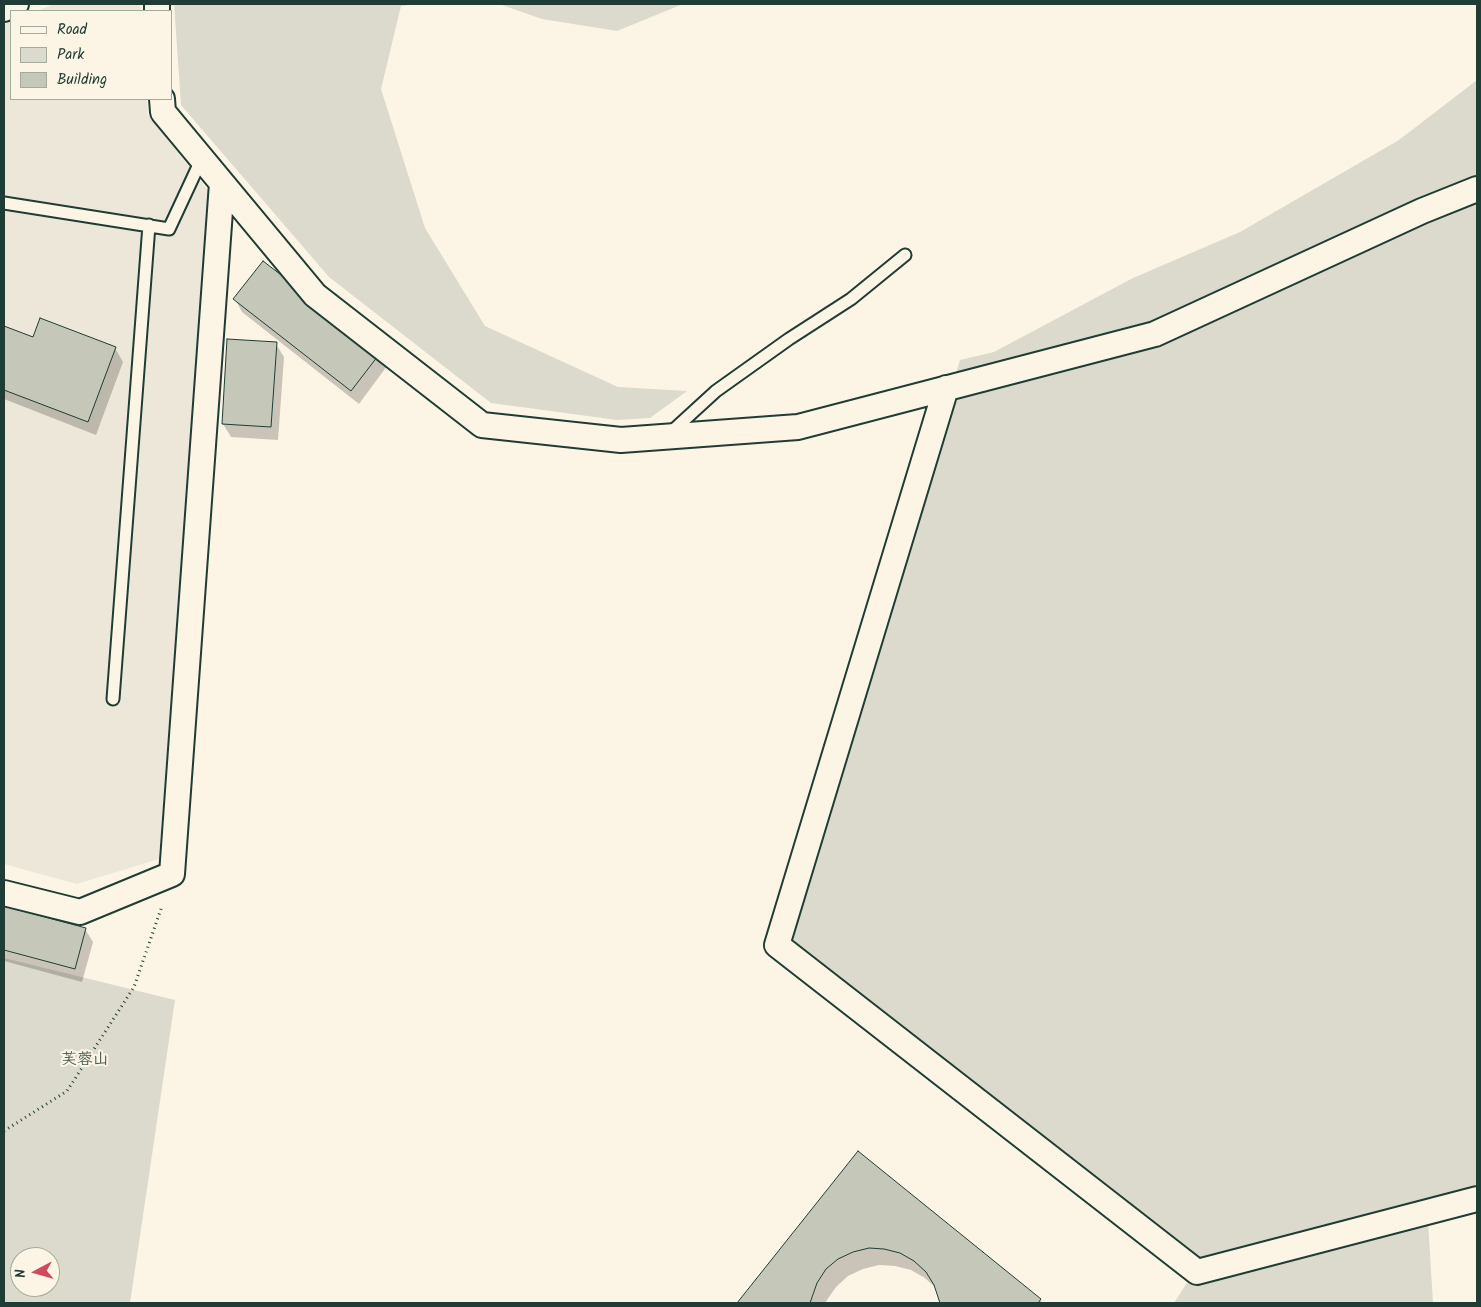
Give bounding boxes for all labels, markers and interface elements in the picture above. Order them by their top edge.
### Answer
legend [10,10,172,100]
text: Road [57,18,87,42]
text: Park [57,43,84,67]
text: Building [57,68,107,92]
park label: 芙蓉山 [61,1051,109,1071]
north arrow [10,1247,60,1297]
text: N [10,1268,32,1279]

